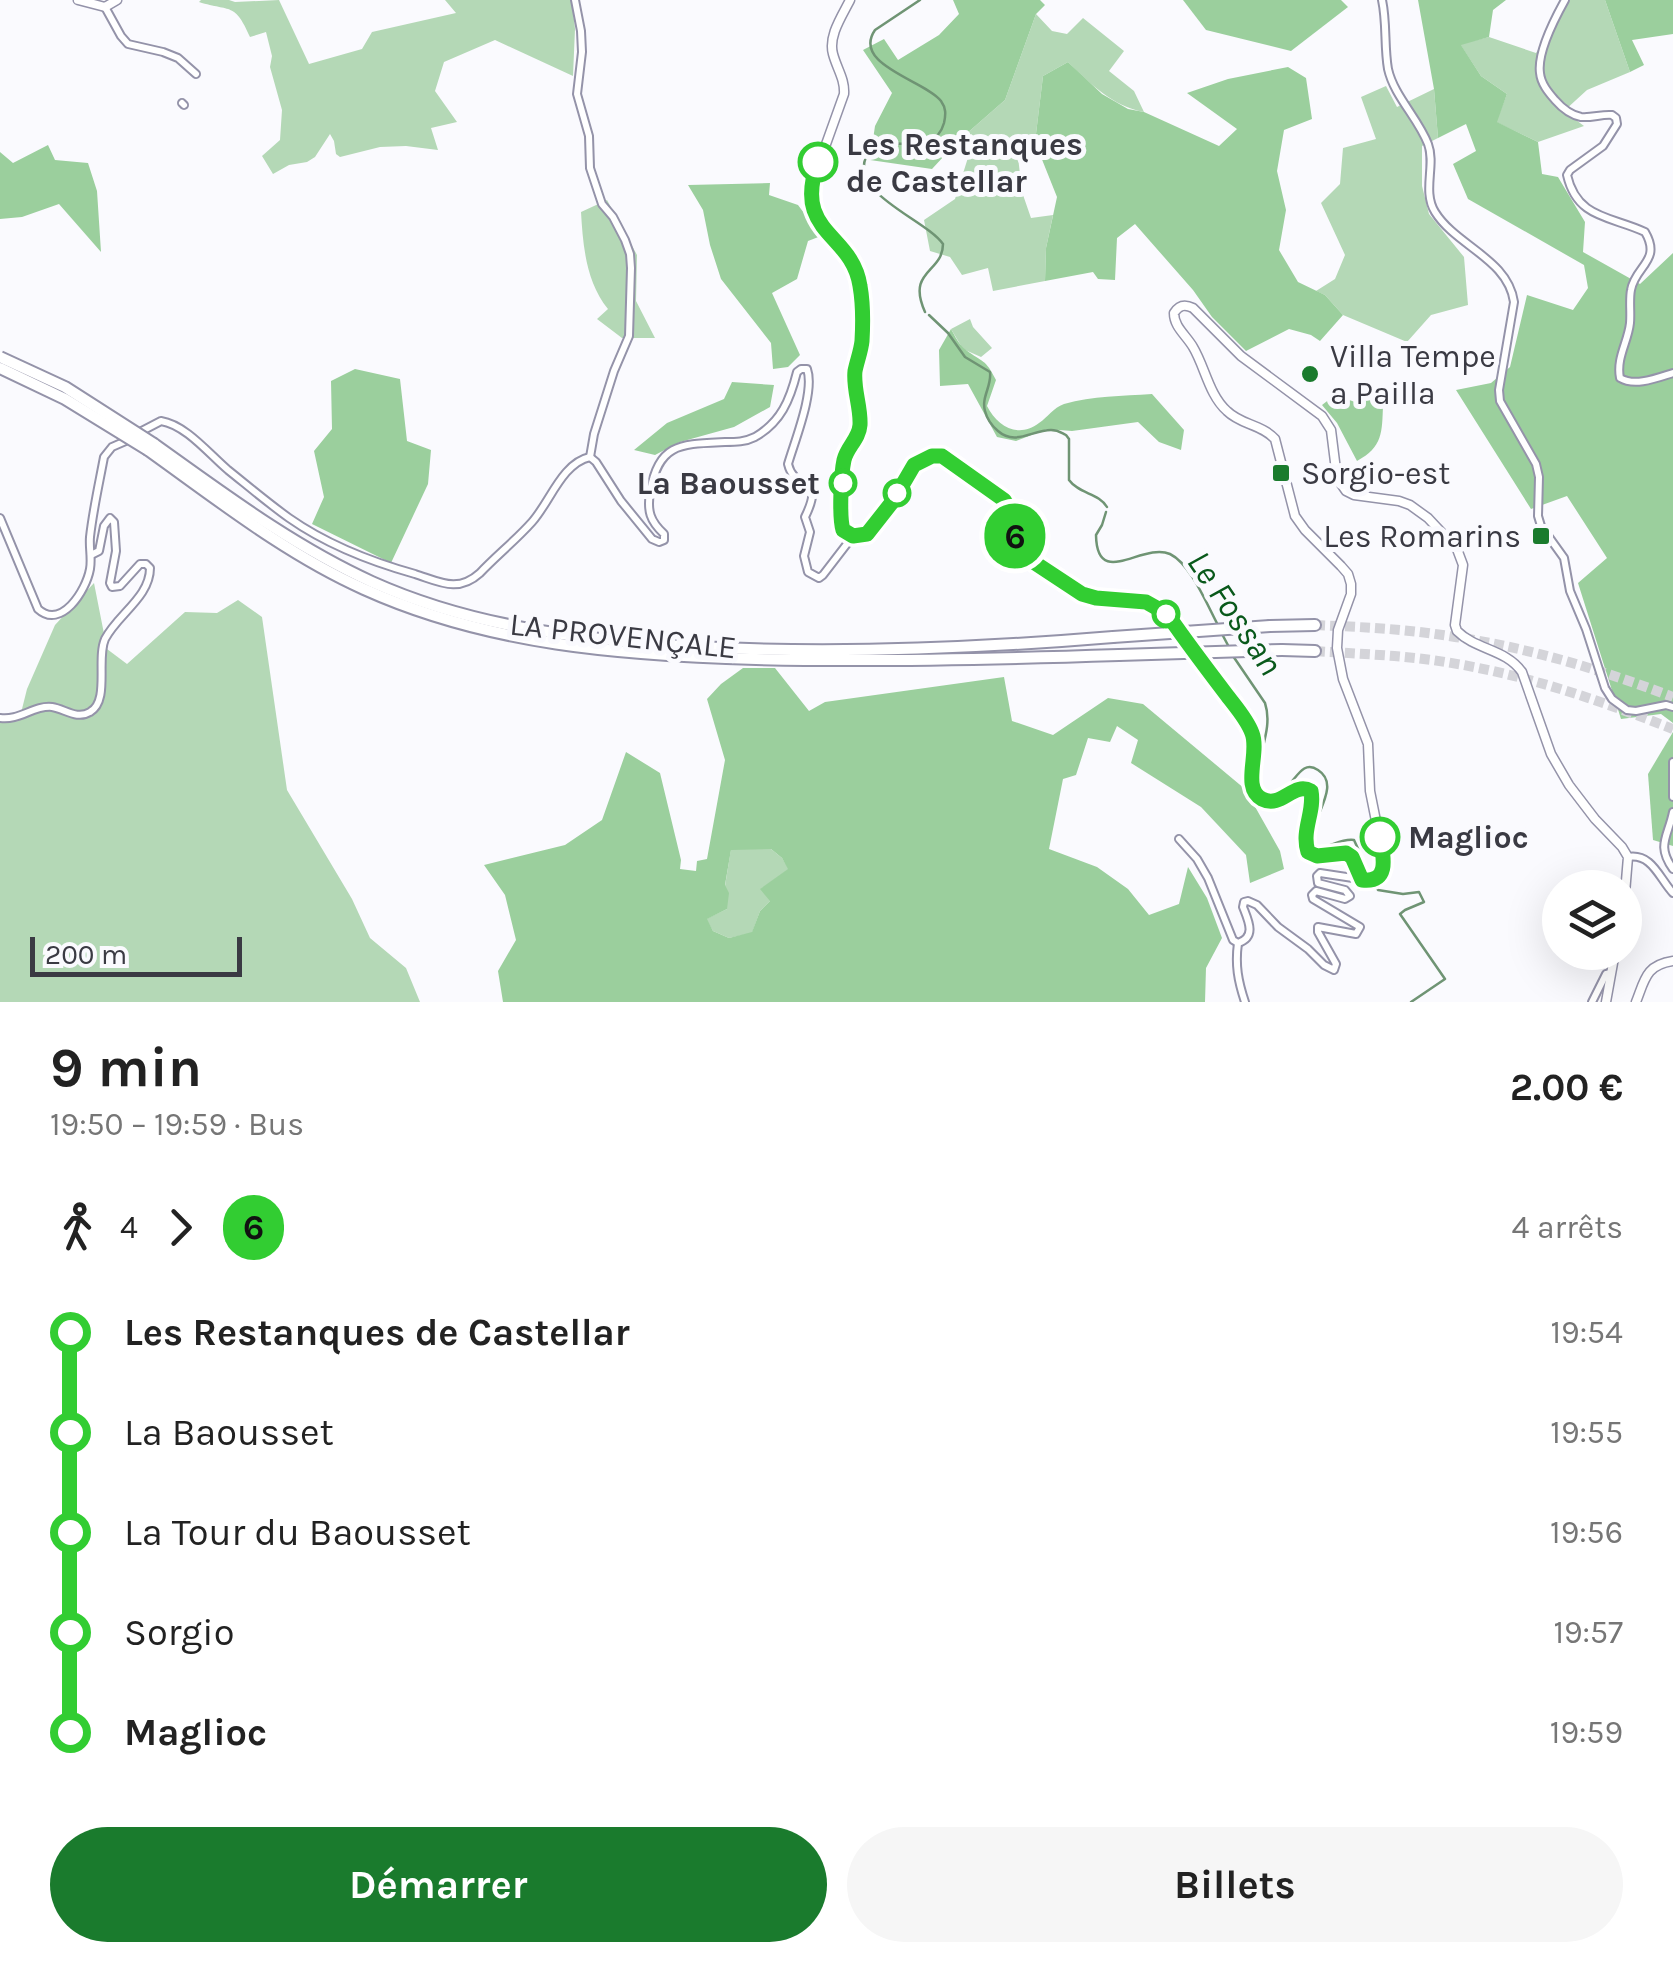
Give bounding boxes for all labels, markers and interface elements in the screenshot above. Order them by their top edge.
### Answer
place label: Les Restanques de Castellar [846,126,1083,200]
marker: Les Restanques de Castellar [799,143,837,181]
place label: Villa Tempe a Pailla [1330,338,1496,412]
marker: Villa Tempe a Pailla [1299,363,1321,385]
place label: Sorgio-est [1301,455,1450,492]
marker: Sorgio-est [1270,462,1292,484]
place label: La Baousset [636,465,820,502]
marker: La Baousset [830,470,856,496]
unlabelled marker [884,480,910,506]
line badge: 6 [982,504,1048,568]
text: 6 [1004,516,1026,557]
place label: Les Romarins [1323,518,1521,555]
marker: Les Romarins [1530,525,1552,547]
water label: Le Fossan [1179,543,1291,683]
unlabelled marker [1153,601,1179,627]
street label: LA PROVENÇALE [508,606,738,666]
marker: Maglioc [1361,818,1399,856]
place label: Maglioc [1408,819,1529,856]
map controls [1542,870,1642,970]
button: layers [1542,870,1642,970]
scale bar [30,932,242,976]
text: 200 m [45,938,127,971]
text: 9 min [50,1036,202,1100]
text: 2.00 € [1510,1065,1623,1110]
text: 19:50 – 19:59 · Bus [50,1106,304,1143]
icon: walk [50,1200,105,1255]
icon: forward [153,1200,208,1255]
text: 6 [243,1207,264,1248]
text: 4 [120,1209,138,1246]
text: 4 arrêts [1511,1209,1623,1246]
text: Les Restanques de Castellar [124,1310,630,1355]
text: 19:54 [1551,1314,1623,1351]
text: La Baousset [124,1410,334,1455]
text: 19:55 [1550,1414,1623,1451]
text: La Tour du Baousset [124,1510,471,1555]
text: 19:56 [1550,1514,1623,1551]
text: Sorgio [124,1610,234,1655]
text: 19:57 [1553,1614,1623,1651]
text: Maglioc [124,1710,267,1755]
text: 19:59 [1550,1714,1623,1751]
button: Démarrer [50,1827,827,1942]
button: Billets [847,1827,1623,1942]

